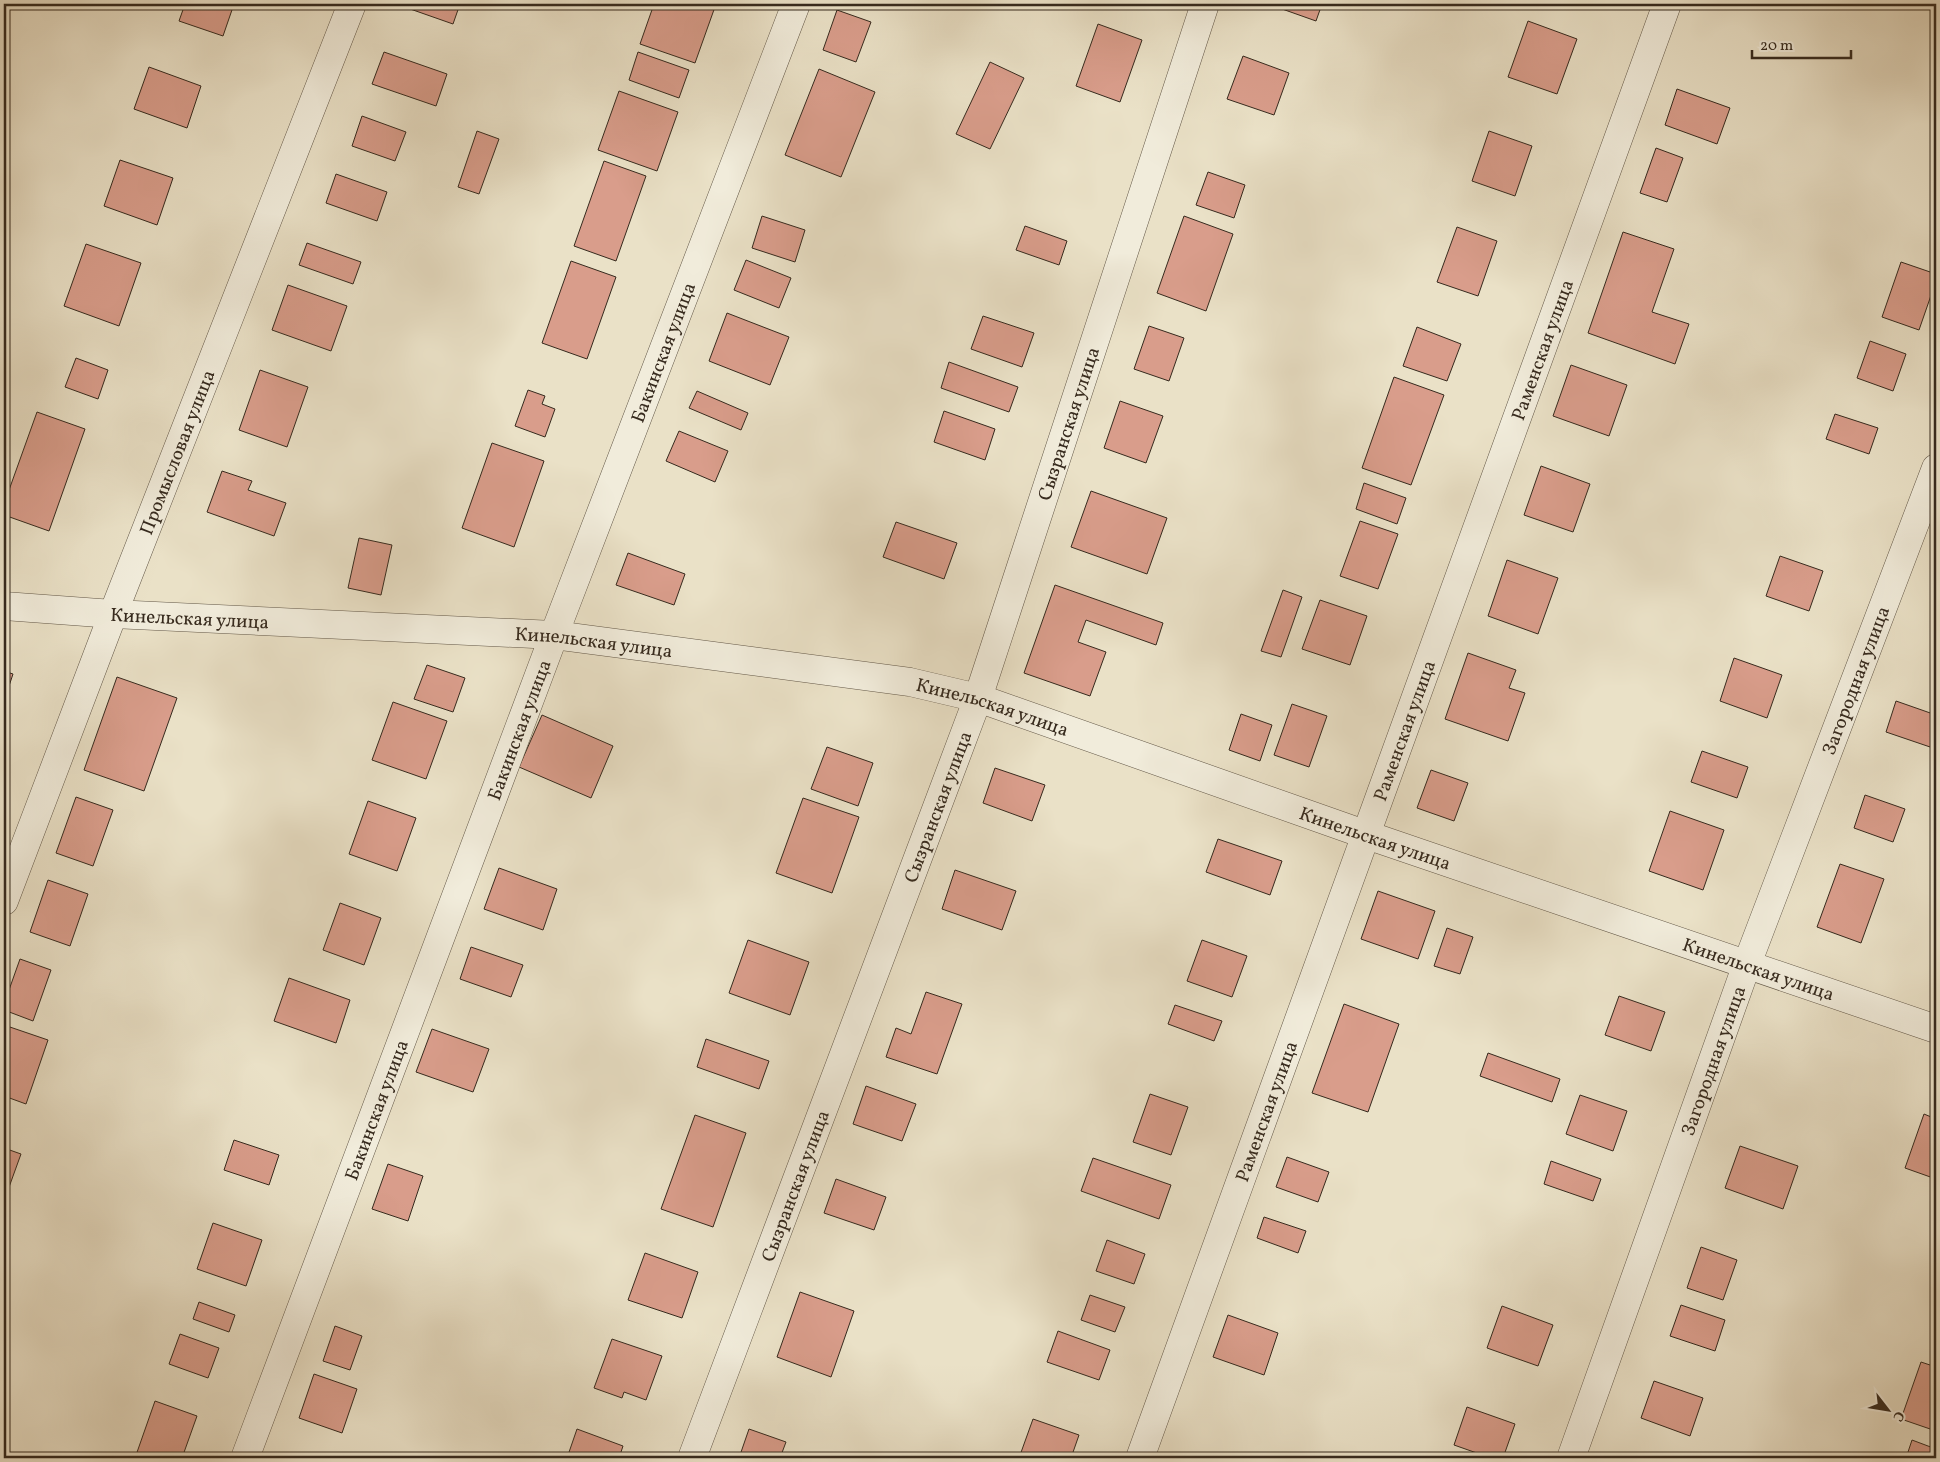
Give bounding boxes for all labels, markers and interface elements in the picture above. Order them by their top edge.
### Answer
scale bar [1752,28,1851,60]
text: 20 m [1760,36,1793,57]
street label: Раменская улица [1506,276,1581,424]
street label: Бакинская улица [626,279,703,427]
street label: Сызранская улица [1032,344,1107,504]
street label: Промысловая улица [134,366,222,539]
street label: Кинельская улица [110,603,269,636]
street label: Загородная улица [1817,603,1897,759]
street label: Кинельская улица [514,622,674,666]
street label: Бакинская улица [482,656,559,805]
street label: Раменская улица [1368,657,1443,805]
street label: Кинельская улица [913,673,1072,744]
street label: Сызранская улица [899,728,979,887]
street label: Кинельская улица [1295,801,1454,878]
street label: Кинельская улица [1679,933,1837,1008]
street label: Загородная улица [1676,983,1753,1140]
street label: Бакинская улица [339,1036,416,1185]
street label: Раменская улица [1230,1038,1305,1186]
street label: Сызранская улица [756,1107,837,1266]
north arrow [1862,1384,1912,1434]
text: С [1887,1407,1908,1425]

